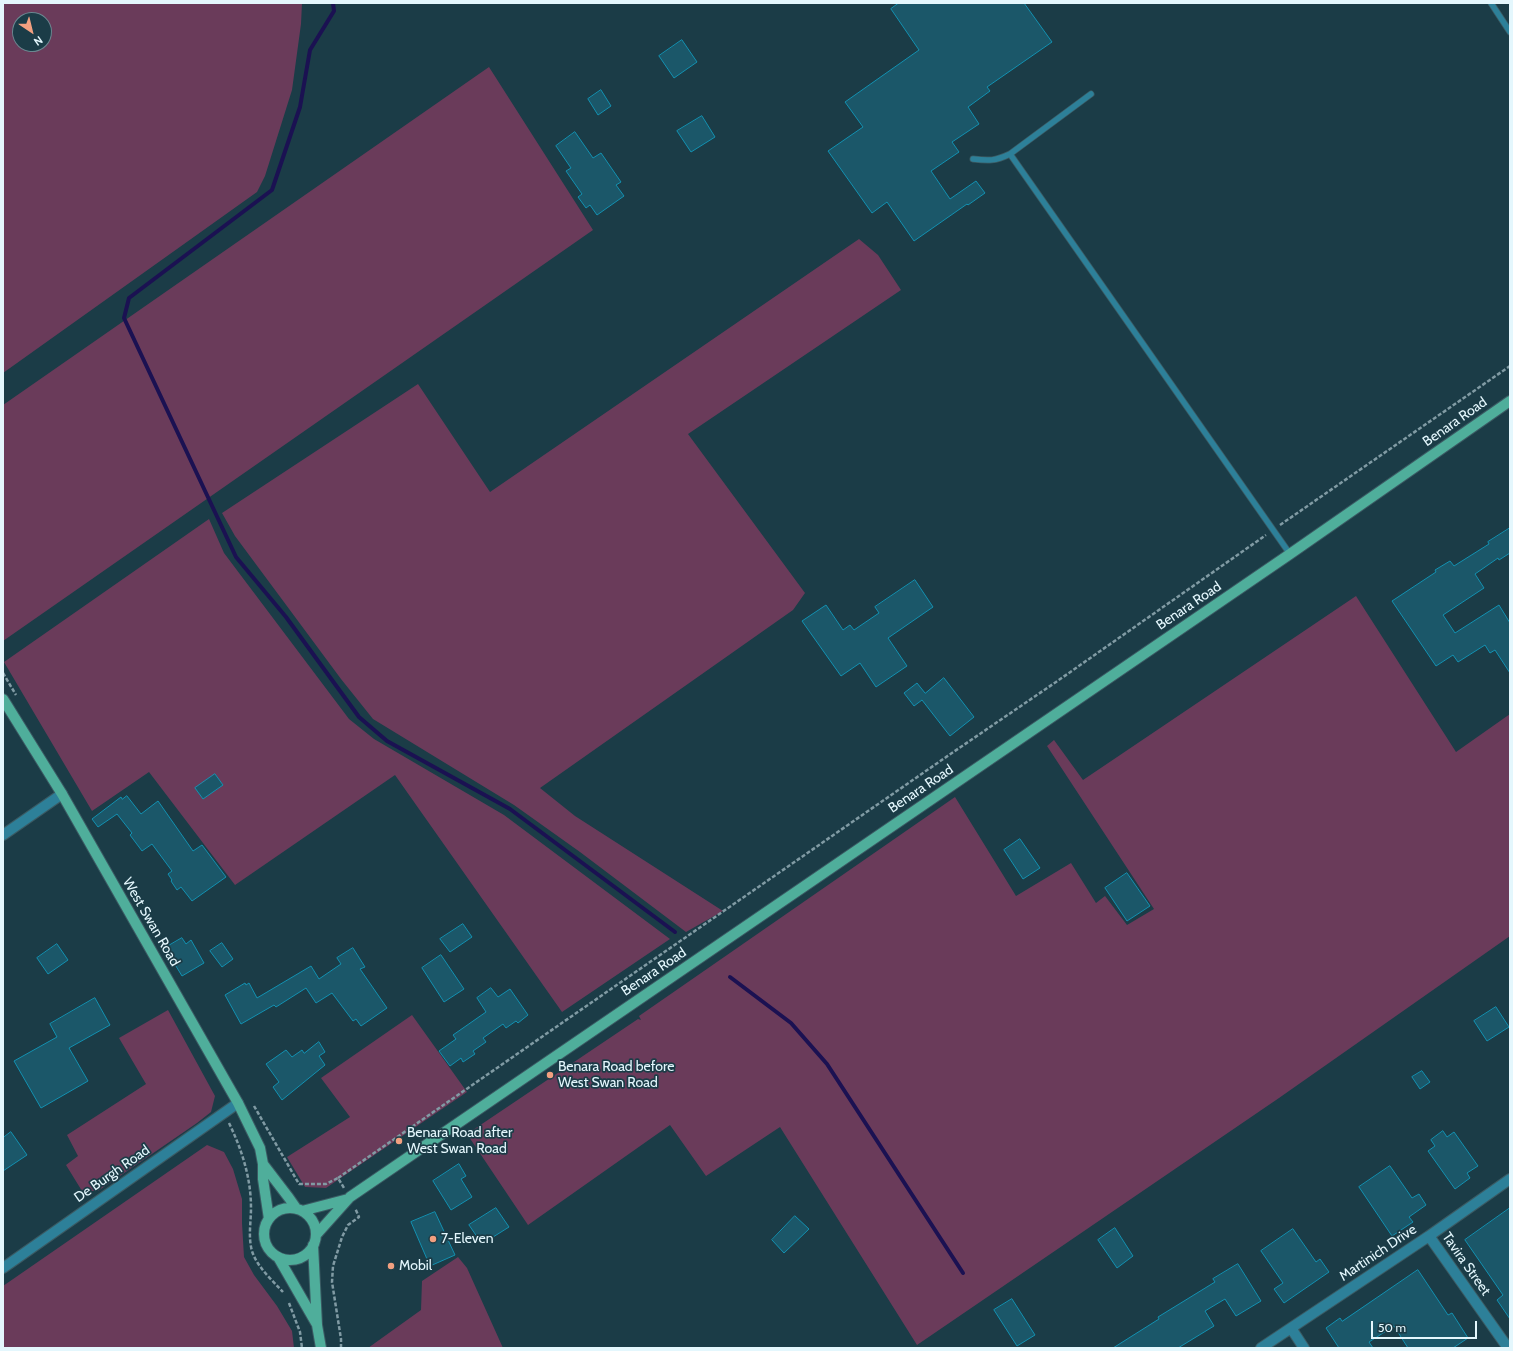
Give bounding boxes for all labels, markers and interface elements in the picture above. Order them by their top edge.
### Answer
north arrow [12,12,52,52]
text: N [31,33,46,49]
street label: Benara Road [1420,394,1490,450]
street label: Benara Road [1153,578,1225,634]
street label: Benara Road [885,761,957,817]
street label: West Swan Road [119,875,183,969]
street label: Benara Road [618,944,690,1000]
place label: Benara Road before West Swan Road [558,1059,674,1092]
marker: Benara Road before West Swan Road [545,1070,555,1080]
place label: Benara Road after West Swan Road [407,1125,512,1158]
marker: Benara Road after West Swan Road [394,1136,404,1146]
street label: De Burgh Road [71,1142,153,1206]
street label: Martinich Drive [1336,1221,1420,1285]
street label: Tavira Street [1438,1229,1494,1299]
place label: 7-Eleven [441,1231,494,1247]
marker: 7-Eleven [428,1234,438,1244]
place label: Mobil [399,1258,432,1274]
marker: Mobil [386,1261,396,1271]
scale bar [1373,1313,1479,1339]
text: 50 m [1378,1320,1406,1335]

